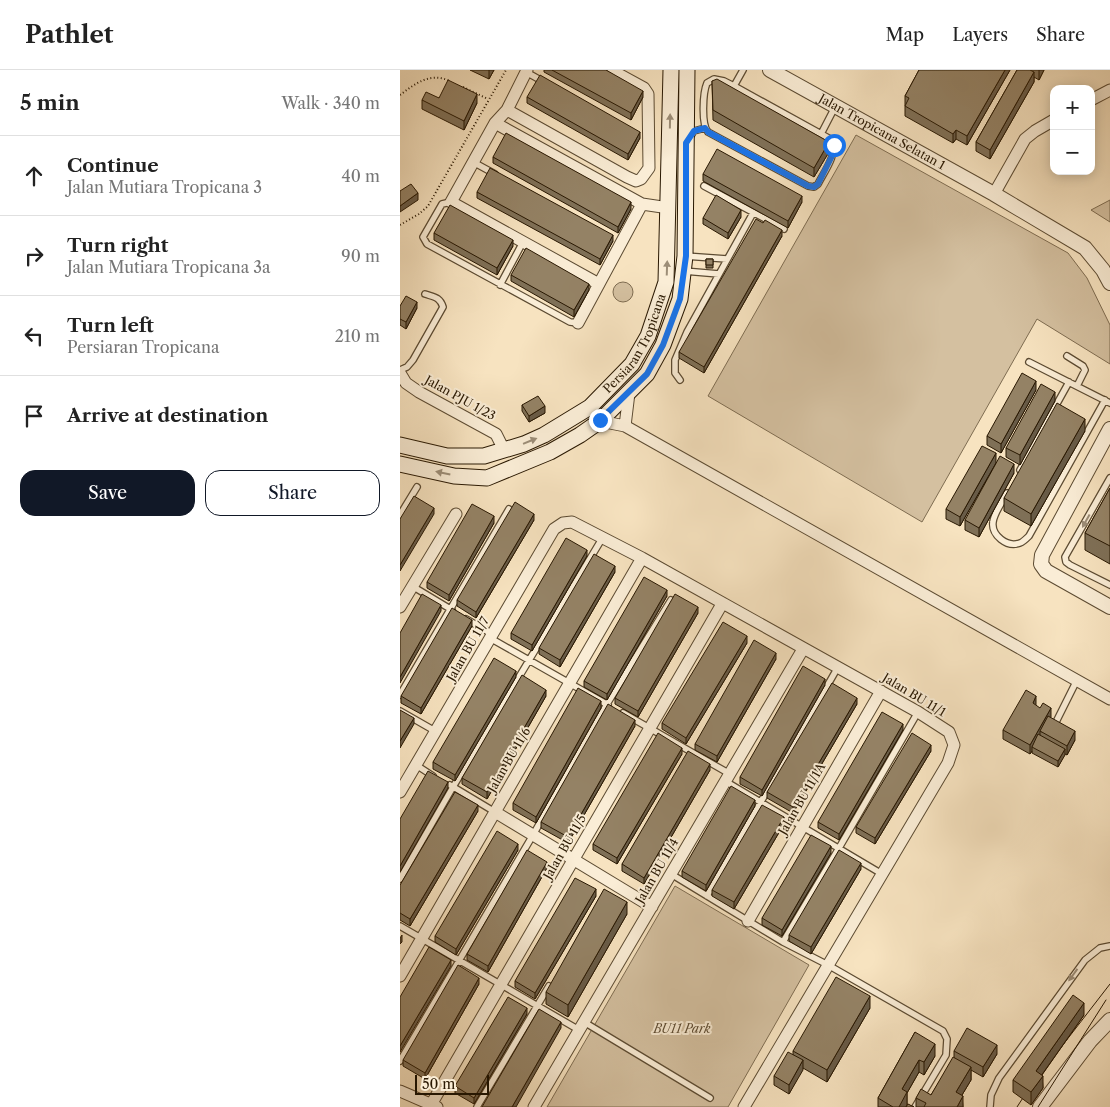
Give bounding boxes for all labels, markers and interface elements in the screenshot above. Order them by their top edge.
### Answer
text: Pathlet [25,20,113,49]
text: Map [886,24,924,46]
text: Layers [952,24,1008,46]
text: Share [1036,24,1085,46]
map controls [1050,85,1095,175]
button: + [1050,85,1095,130]
text: 5 min [20,90,80,115]
street label: Jalan Tropicana Selatan 1 [815,90,948,173]
text: Walk · 340 m [281,93,380,113]
one-way arrow [666,113,674,129]
button: − [1050,130,1095,175]
route start [823,134,846,157]
text: Continue [67,154,159,177]
icon: ahead [20,162,48,190]
text: 40 m [341,166,380,186]
text: Jalan Mutiara Tropicana 3 [67,177,262,197]
text: Turn right [67,234,168,257]
icon: right [20,242,48,270]
text: 90 m [341,246,380,266]
text: Jalan Mutiara Tropicana 3a [67,257,271,277]
one-way arrow [663,260,671,276]
street label: Persiaran Tropicana [600,291,669,396]
text: Turn left [67,314,154,337]
icon: left [20,322,48,350]
text: 210 m [335,326,380,346]
text: Persiaran Tropicana [67,337,219,357]
street label: Jalan PJU 1/23 [420,371,498,423]
icon: arrive [20,402,48,430]
text: Arrive at destination [67,404,268,427]
route end [589,409,612,432]
one-way arrow [523,437,538,445]
one-way arrow [435,469,451,477]
button: Save [20,470,195,516]
button: Share [205,470,380,516]
one-way arrow [1082,513,1090,528]
street label: Jalan BU 11/7 [442,614,492,685]
street label: Jalan BU 11/1 [878,669,949,719]
street label: Jalan BU 11/6 [483,724,533,797]
street label: Jalan BU 11/1A [774,759,829,839]
street label: Jalan BU 11/5 [539,812,589,884]
street label: Jalan BU 11/4 [631,835,681,908]
one-way arrow [1068,968,1079,981]
park label: BU11 Park [653,1021,711,1036]
scale bar [415,1072,489,1095]
text: 50 m [422,1075,455,1093]

